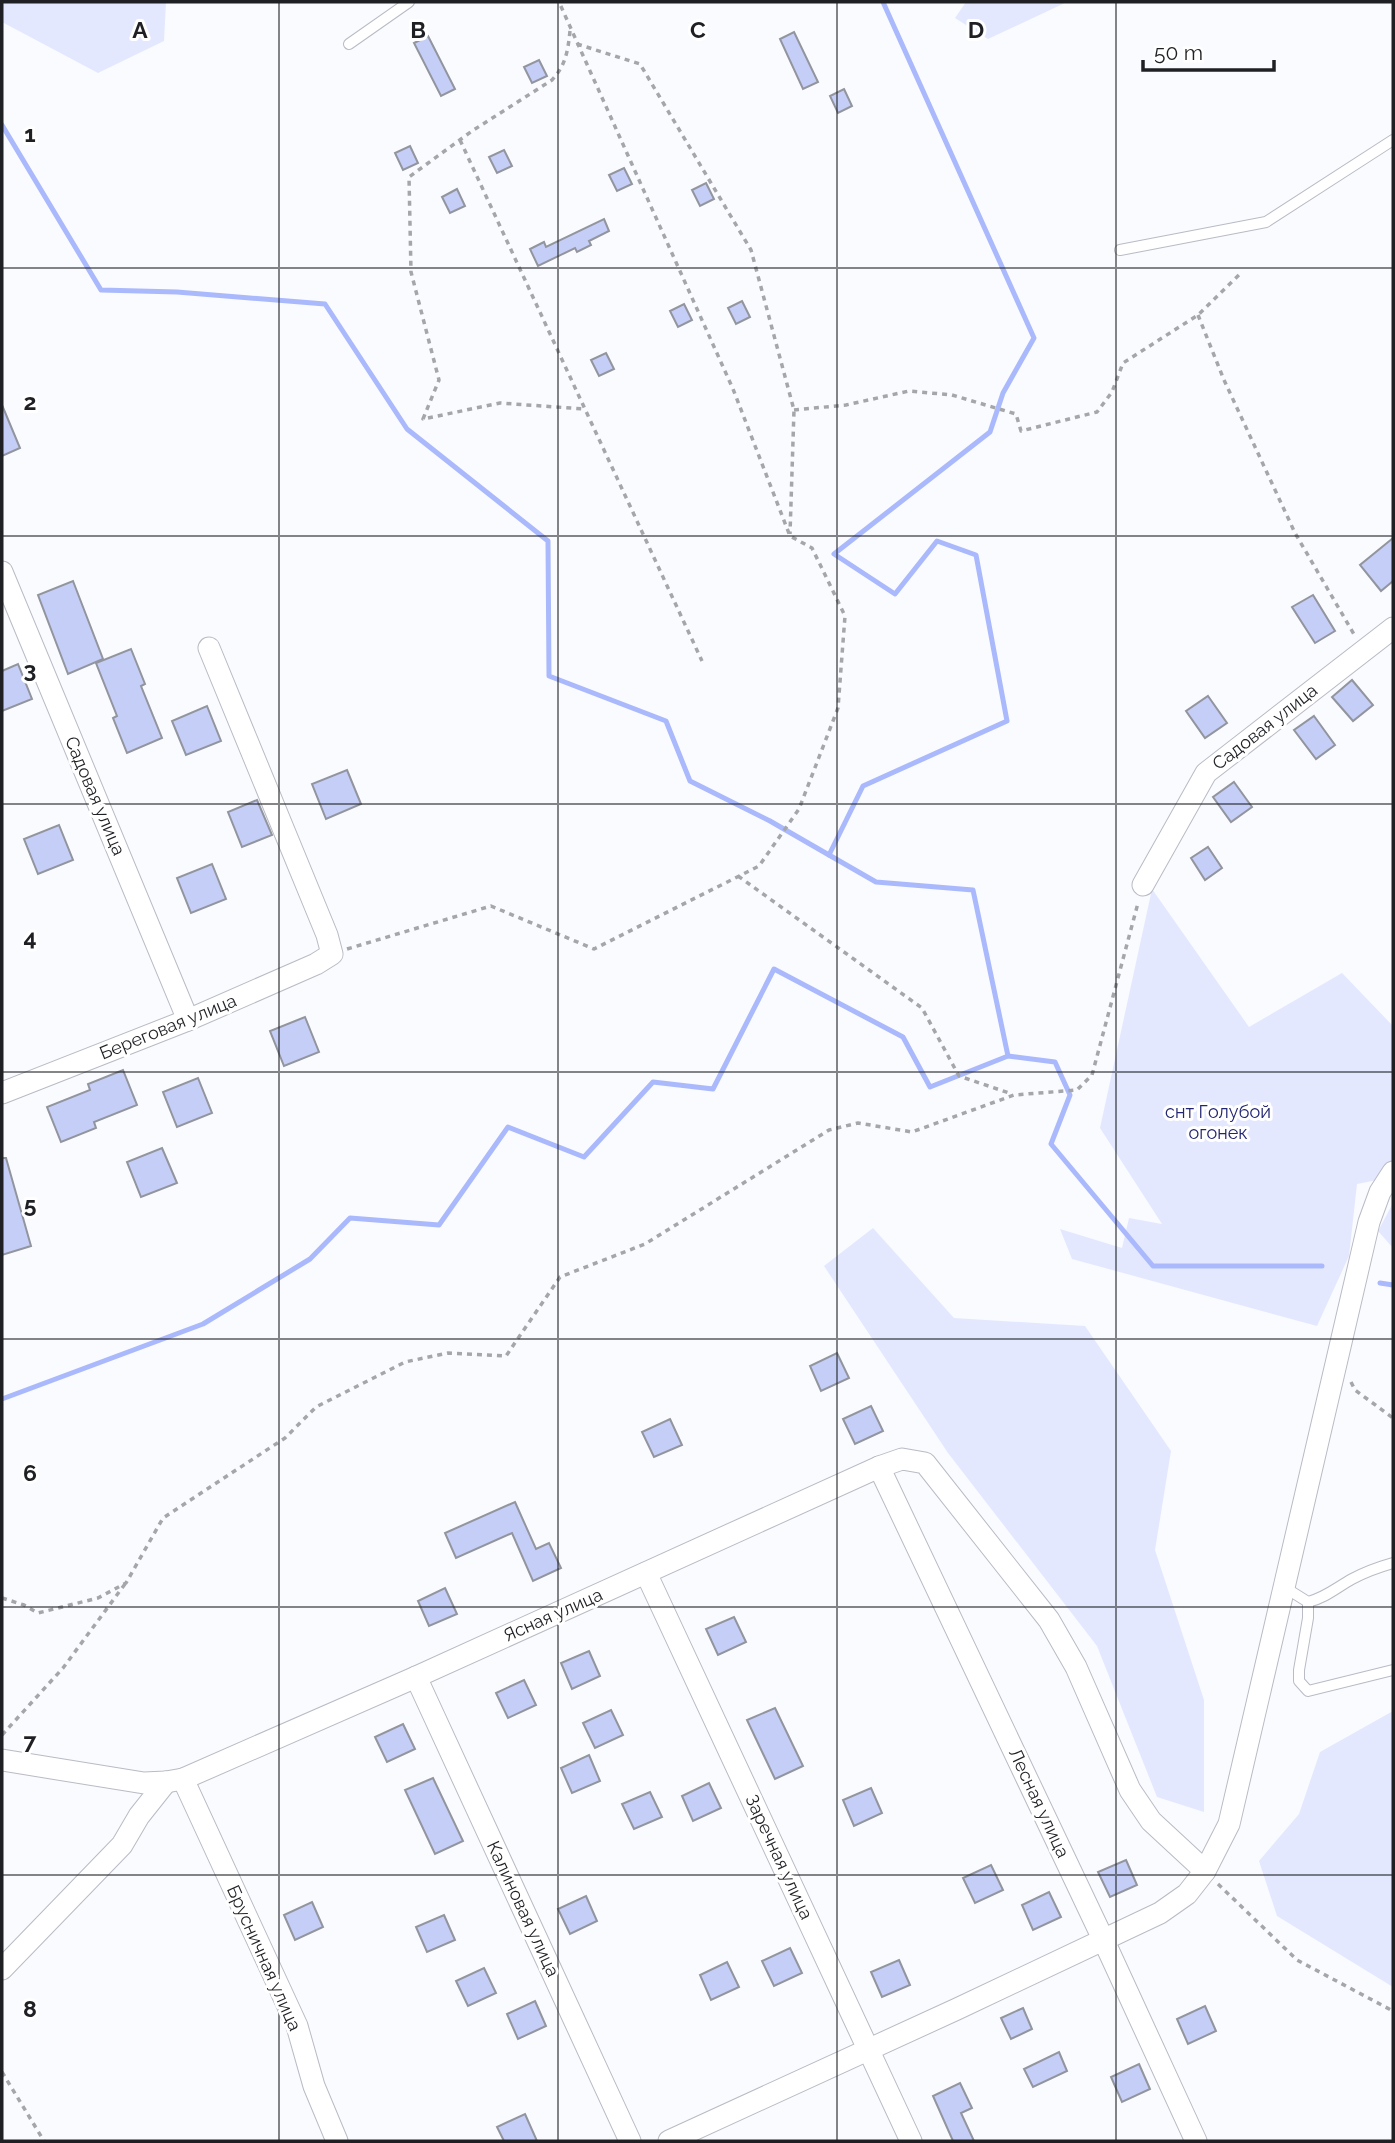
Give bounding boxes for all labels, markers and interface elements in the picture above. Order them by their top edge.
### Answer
text: A [132,16,148,43]
text: B [410,16,426,43]
text: C [690,16,706,43]
text: D [968,16,984,43]
scale bar [1143,28,1274,72]
text: 50 m [1154,40,1203,65]
text: 1 [24,120,36,147]
text: 2 [24,388,36,415]
text: 3 [24,656,36,683]
street label: Садовая улица [1208,679,1321,774]
street label: Садовая улица [61,733,130,858]
text: 4 [23,924,37,951]
street label: Береговая улица [96,989,239,1064]
park label: снт Голубой огонек [1165,1101,1271,1143]
text: 5 [24,1191,37,1218]
text: 6 [23,1459,37,1486]
street label: Ясная улица [500,1583,605,1646]
text: 7 [24,1727,37,1754]
street label: Лесная улица [1005,1745,1074,1861]
street label: Заречная улица [741,1791,818,1923]
street label: Калиновая улица [483,1838,564,1980]
street label: Брусничная улица [223,1882,306,2034]
text: 8 [23,1995,37,2022]

